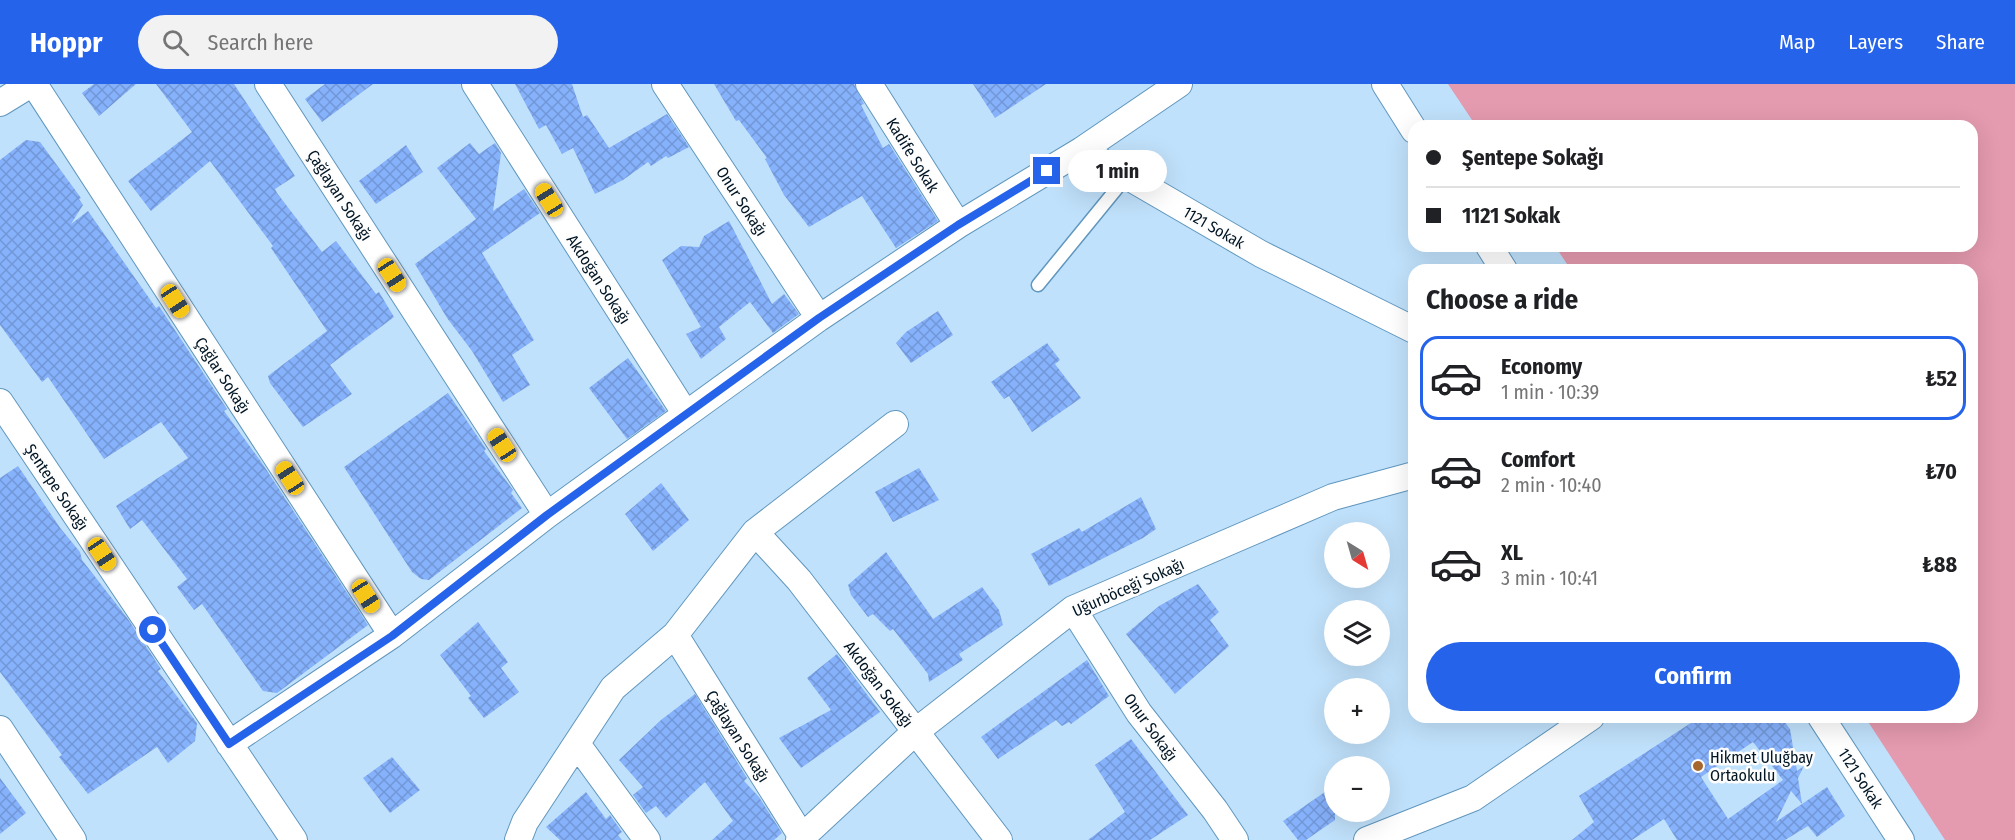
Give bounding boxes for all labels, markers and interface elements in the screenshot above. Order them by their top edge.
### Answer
search box [138,15,558,69]
text: Hoppr [30,26,102,59]
icon: search [159,26,192,59]
text: Search here [207,29,313,56]
text: Map [1779,29,1815,55]
text: Layers [1848,29,1903,55]
text: Share [1936,29,1985,55]
street label: Kadife Sokak [882,115,943,196]
text: Şentepe Sokağı [1462,144,1604,171]
street label: Çağlayan Sokağı [302,146,376,245]
callout: 1 min [1068,150,1167,192]
route end [1033,157,1060,184]
text: 1 min [1096,159,1139,183]
street label: Onur Sokağı [712,163,771,240]
car [532,180,566,220]
street label: 1121 Sokak [1180,202,1248,253]
text: 1121 Sokak [1462,202,1560,229]
street label: Akdoğan Sokağı [563,231,635,328]
car [375,255,409,295]
car [158,281,192,321]
text: Choose a ride [1426,284,1578,316]
street label: Çağlar Sokağı [190,333,254,418]
icon: car [1429,351,1483,405]
text: Economy [1501,353,1582,380]
text: ₺52 [1925,365,1957,392]
text: 1 min · 10:39 [1501,380,1599,404]
car [485,425,519,465]
street label: Şentepe Sokağı [21,440,92,534]
icon: car [1429,444,1483,498]
text: Comfort [1501,446,1575,473]
car [273,458,307,498]
text: ₺70 [1925,458,1957,485]
text: 2 min · 10:40 [1501,473,1602,497]
north arrow [1324,522,1390,588]
map controls [1324,522,1390,822]
car [84,534,120,574]
icon: car [1429,537,1483,591]
text: XL [1501,539,1523,566]
text: ₺88 [1922,551,1957,578]
street label: Uğurböceği Sokağı [1069,554,1187,621]
text: 3 min · 10:41 [1501,566,1598,590]
car [349,576,383,616]
button: layers [1324,600,1390,666]
route start [139,616,166,643]
street label: Akdoğan Sokağı [840,638,917,731]
button: Confirm [1426,642,1960,711]
button: + [1324,678,1390,744]
street label: Çağlayan Sokağı [701,687,773,786]
street label: Onur Sokağı [1120,690,1181,765]
street label: 1121 Sokak [1834,745,1887,812]
place label: Hikmet Uluğbay Ortaokulu [1710,748,1814,785]
button: − [1324,756,1390,822]
marker: Hikmet Uluğbay Ortaokulu [1691,759,1705,773]

